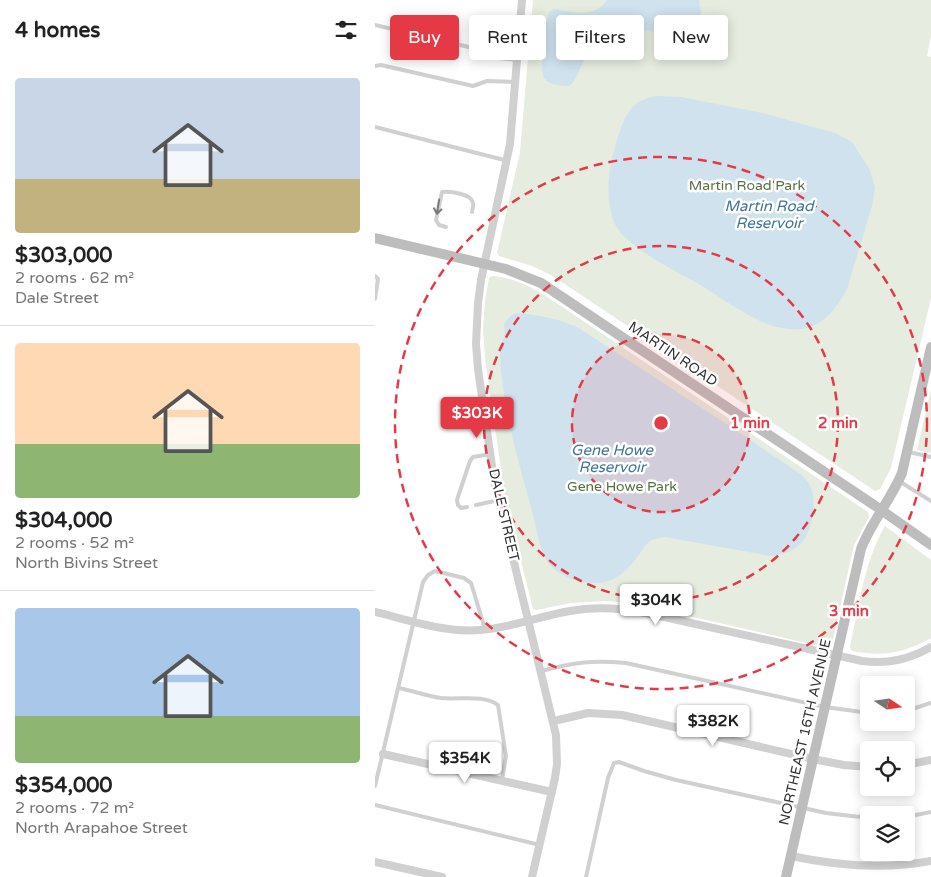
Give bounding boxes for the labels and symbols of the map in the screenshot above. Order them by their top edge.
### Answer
park label: Martin Road Park [689,177,806,194]
water label: Martin Road Reservoir [725,197,815,232]
one-way arrow [433,199,443,215]
street label: MARTIN ROAD [625,318,721,390]
pin: $303K [442,396,512,439]
centre of rings [652,414,670,432]
text: 1 min [730,414,770,432]
text: 2 min [818,414,858,432]
water label: Gene Howe Reservoir [571,441,654,476]
street label: DALE STREET [485,467,523,563]
park label: Gene Howe Park [567,478,677,495]
pin: $304K [621,584,691,626]
text: 3 min [829,602,869,620]
street label: NORTHEAST 16TH AVENUE [775,637,835,827]
north arrow [860,676,915,731]
pin: $382K [678,704,748,747]
pin: $354K [430,742,500,784]

